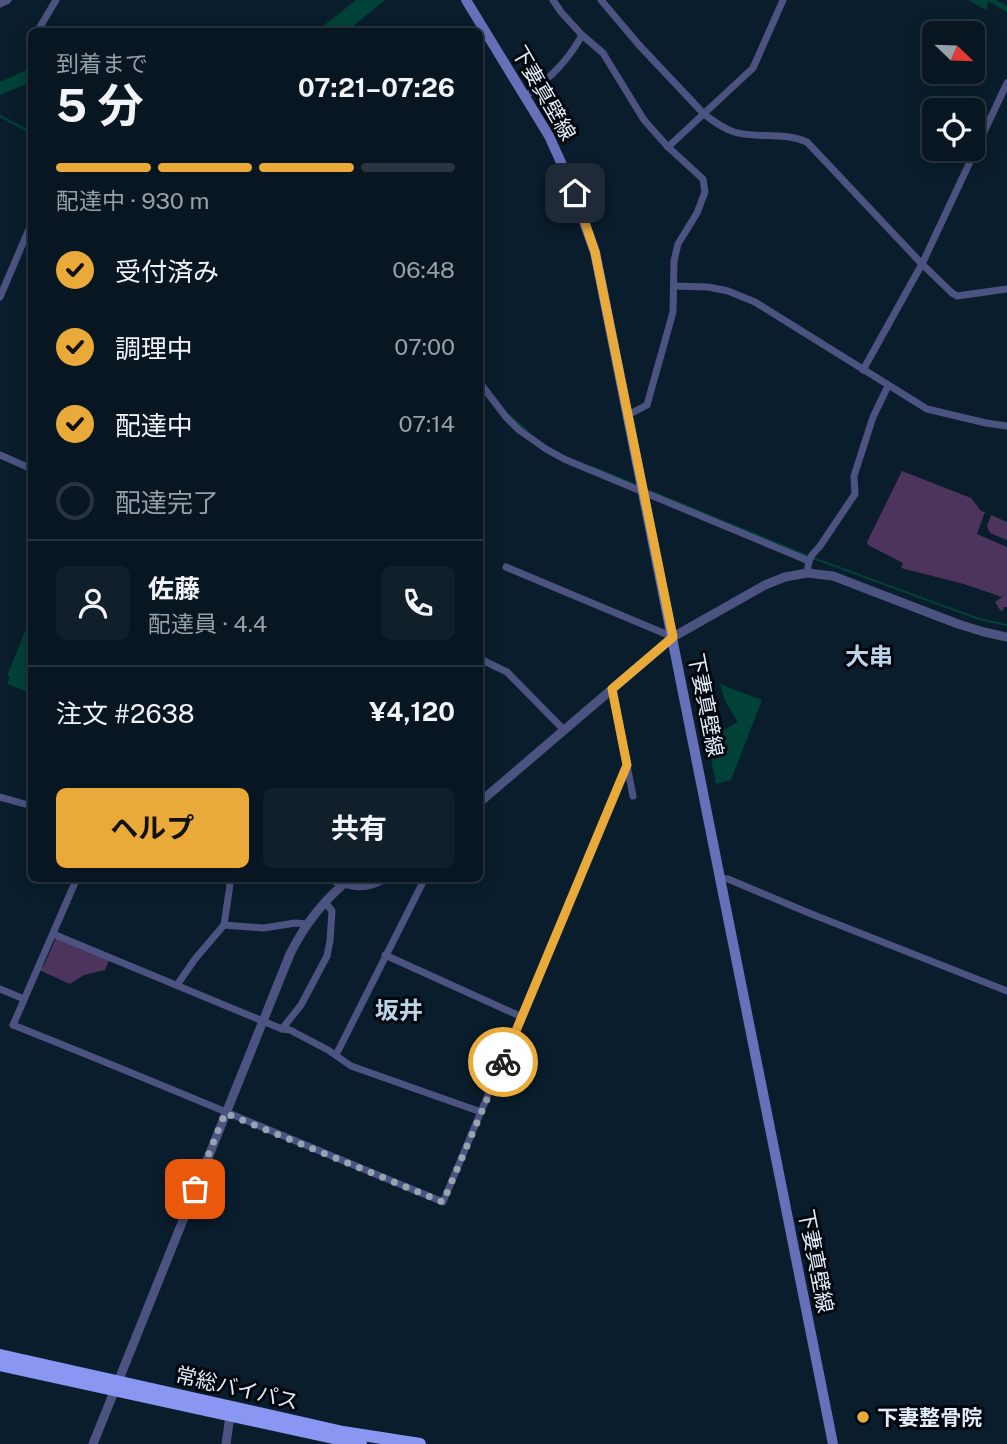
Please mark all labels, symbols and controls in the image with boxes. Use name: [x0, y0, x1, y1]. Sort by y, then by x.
north arrow: [922, 21, 985, 84]
map controls: [922, 21, 985, 161]
street label: 下妻真壁線: [507, 41, 581, 145]
text: 到着まで: [56, 50, 148, 77]
text: 07:21–07:26: [298, 72, 455, 103]
text: 5 分: [56, 78, 143, 132]
button: locate: [922, 98, 985, 161]
pin: [545, 163, 605, 223]
icon: home: [556, 174, 594, 212]
text: 配達中 · 930 m: [56, 187, 209, 214]
icon: check: [56, 251, 94, 289]
text: 受付済み: [115, 256, 219, 287]
text: 06:48: [392, 256, 455, 283]
icon: check: [56, 328, 94, 366]
text: 調理中: [115, 333, 193, 364]
text: 07:00: [394, 333, 455, 360]
icon: check: [56, 405, 94, 443]
text: 配達中: [115, 410, 193, 441]
text: 07:14: [399, 410, 455, 437]
text: 配達完了: [115, 487, 219, 518]
button: person: [56, 566, 130, 640]
button: phone: [381, 566, 455, 640]
text: 佐藤: [148, 573, 200, 604]
text: 配達員 · 4.4: [148, 610, 267, 637]
district label: 大串: [845, 642, 893, 670]
street label: 下妻真壁線: [684, 651, 728, 759]
text: ¥4,120: [369, 696, 455, 727]
text: 注文 #2638: [56, 698, 195, 729]
button: ヘルプ: [56, 788, 249, 868]
button: 共有: [263, 788, 455, 868]
district label: 坂井: [375, 996, 423, 1024]
courier: [468, 1027, 538, 1097]
icon: bike: [484, 1043, 522, 1081]
pin: [165, 1159, 225, 1219]
icon: bag: [176, 1170, 214, 1208]
street label: 下妻真壁線: [794, 1207, 838, 1315]
street label: 常総バイパス: [173, 1362, 301, 1414]
place label: 下妻整骨院: [877, 1405, 982, 1430]
marker: 下妻整骨院: [855, 1409, 871, 1425]

